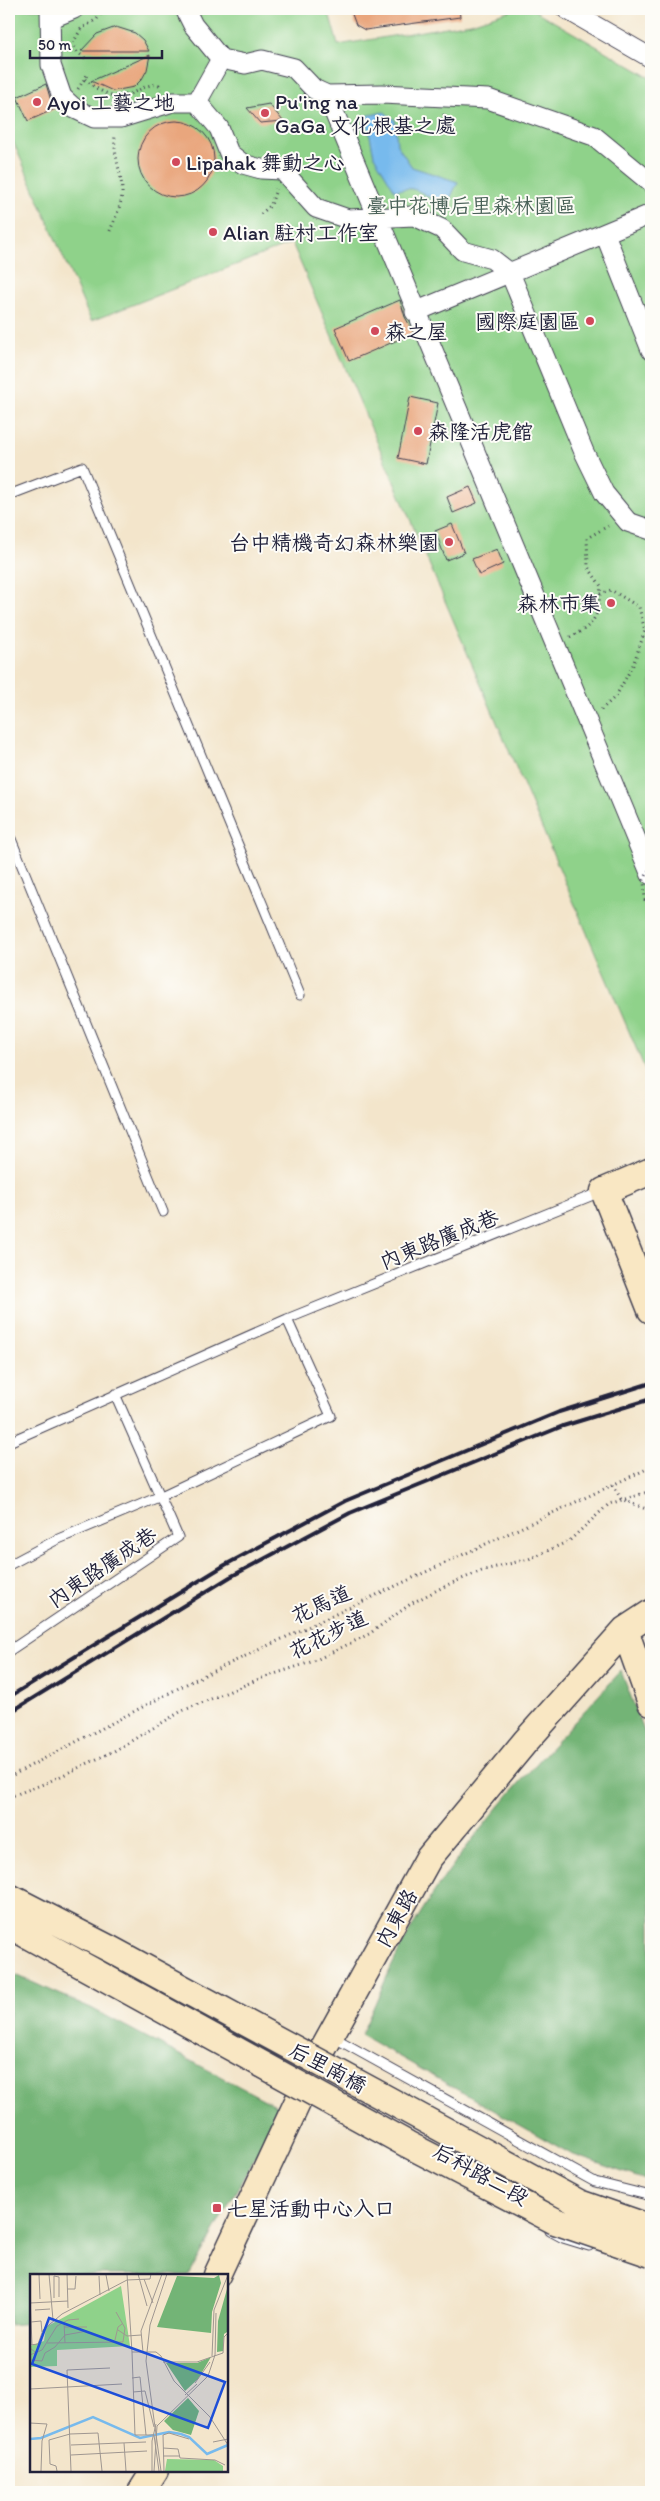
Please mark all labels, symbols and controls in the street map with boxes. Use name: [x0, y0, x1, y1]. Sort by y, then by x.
scale bar: [30, 28, 162, 60]
text: 50 m: [38, 36, 71, 54]
place label: Pu'ing na GaGa 文化根基之處: [275, 89, 456, 138]
place label: Ayoi 工藝之地: [47, 90, 175, 115]
marker: Ayoi 工藝之地: [31, 96, 43, 108]
marker: Pu'ing na GaGa 文化根基之處: [259, 107, 271, 119]
place label: Lipahak 舞動之心: [186, 150, 345, 175]
marker: Lipahak 舞動之心: [170, 156, 182, 168]
park label: 臺中花博后里森林園區: [366, 193, 576, 218]
place label: Alian 駐村工作室: [223, 220, 379, 245]
marker: Alian 駐村工作室: [207, 226, 219, 238]
place label: 國際庭園區: [475, 309, 580, 334]
marker: 國際庭園區: [584, 315, 596, 327]
place label: 森之屋: [385, 319, 448, 344]
marker: 森之屋: [369, 325, 381, 337]
place label: 森隆活虎館: [428, 419, 533, 444]
marker: 森隆活虎館: [412, 425, 424, 437]
place label: 台中精機奇幻森林樂園: [229, 530, 439, 555]
marker: 台中精機奇幻森林樂園: [443, 536, 455, 548]
place label: 森林市集: [517, 591, 601, 616]
marker: 森林市集: [605, 597, 617, 609]
street label: 內東路廣成巷: [376, 1204, 502, 1274]
street label: 內東路廣成巷: [43, 1521, 161, 1613]
street label: 花馬道: [287, 1579, 355, 1629]
street label: 花花步道: [285, 1604, 371, 1664]
street label: 內東路: [370, 1884, 422, 1952]
street label: 后里南橋: [285, 2036, 371, 2098]
street label: 后科路二段: [429, 2138, 533, 2210]
place label: 七星活動中心入口: [227, 2196, 395, 2221]
marker: 七星活動中心入口: [211, 2202, 223, 2214]
inset map: [30, 2274, 228, 2471]

